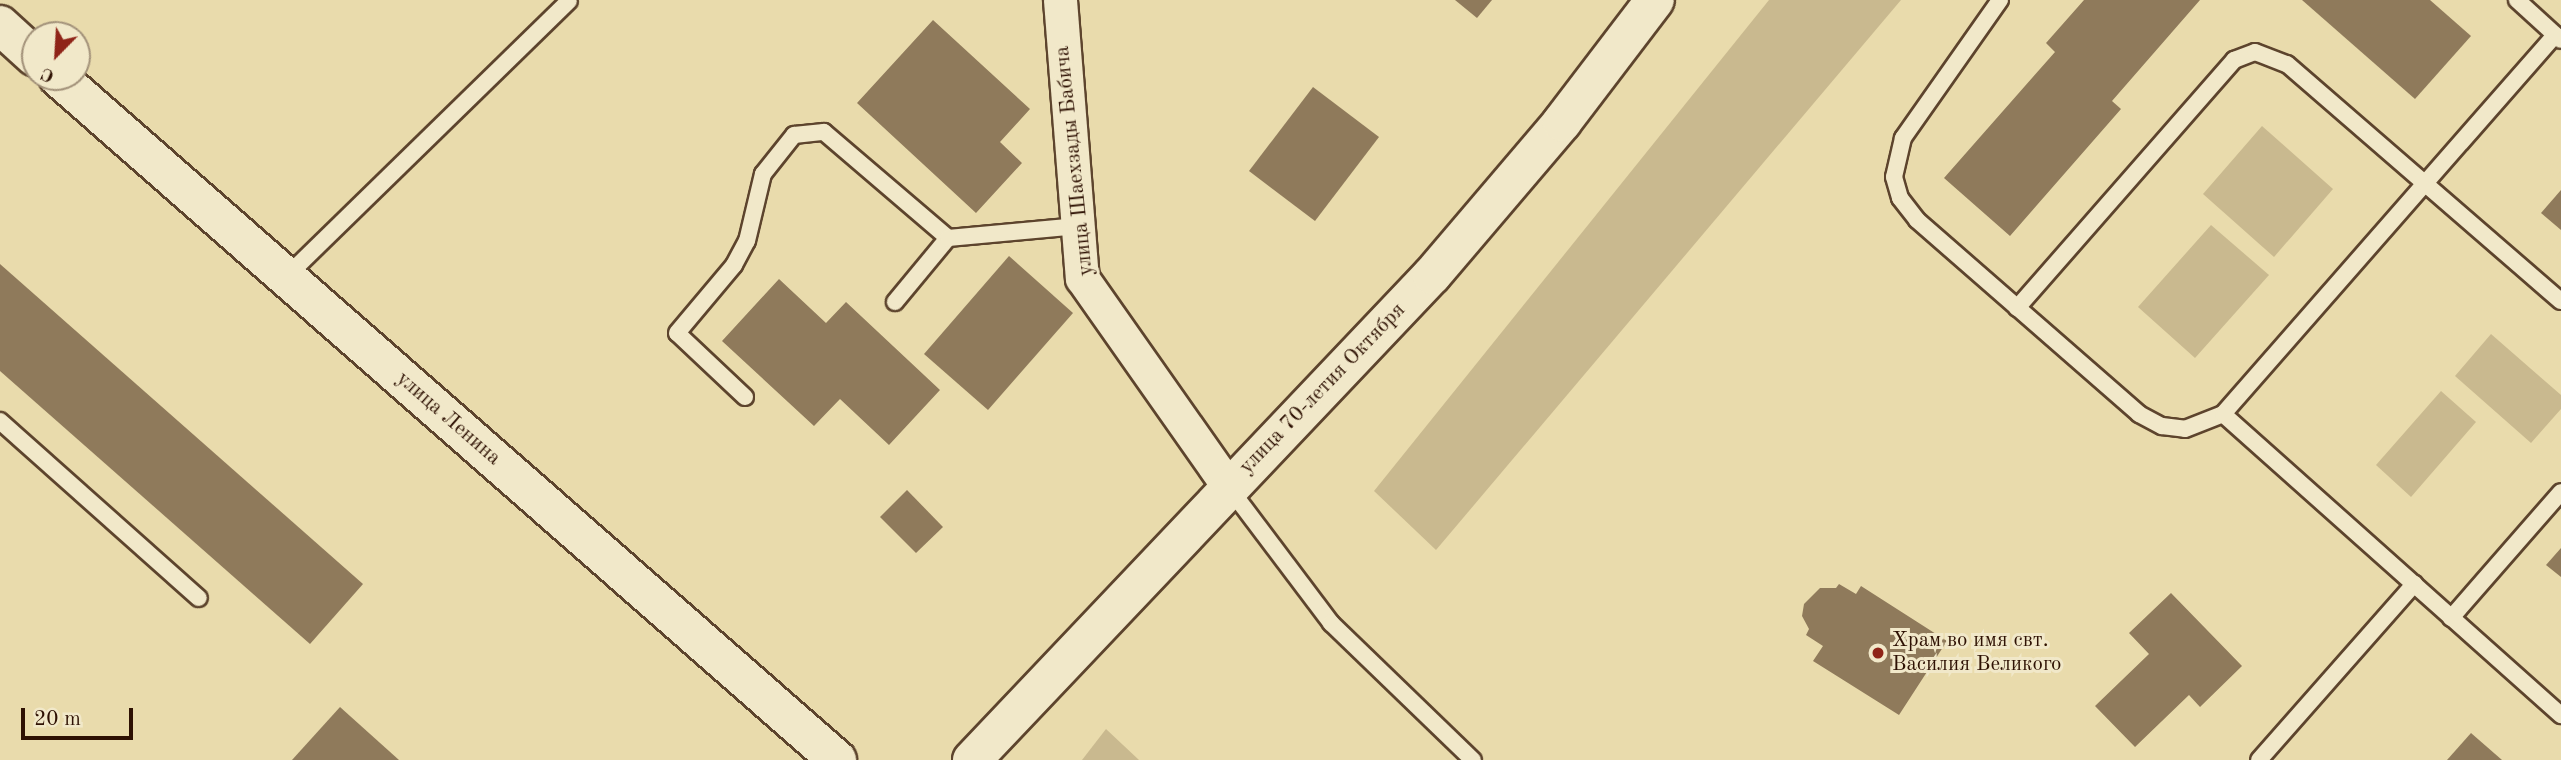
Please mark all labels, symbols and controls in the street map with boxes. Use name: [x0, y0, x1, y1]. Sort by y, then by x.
north arrow: [21, 21, 91, 91]
street label: улица Шаехзады Бабича: [1050, 45, 1100, 277]
text: С: [38, 63, 58, 85]
street label: улица 70-летия Октября: [1235, 298, 1411, 480]
street label: улица Ленина: [391, 367, 505, 471]
place label: Храм во имя свт. Василия Великого: [1892, 628, 2061, 678]
marker: Храм во имя свт. Василия Великого: [1870, 645, 1886, 661]
scale bar: [24, 694, 136, 738]
text: 20 m: [34, 709, 81, 730]

